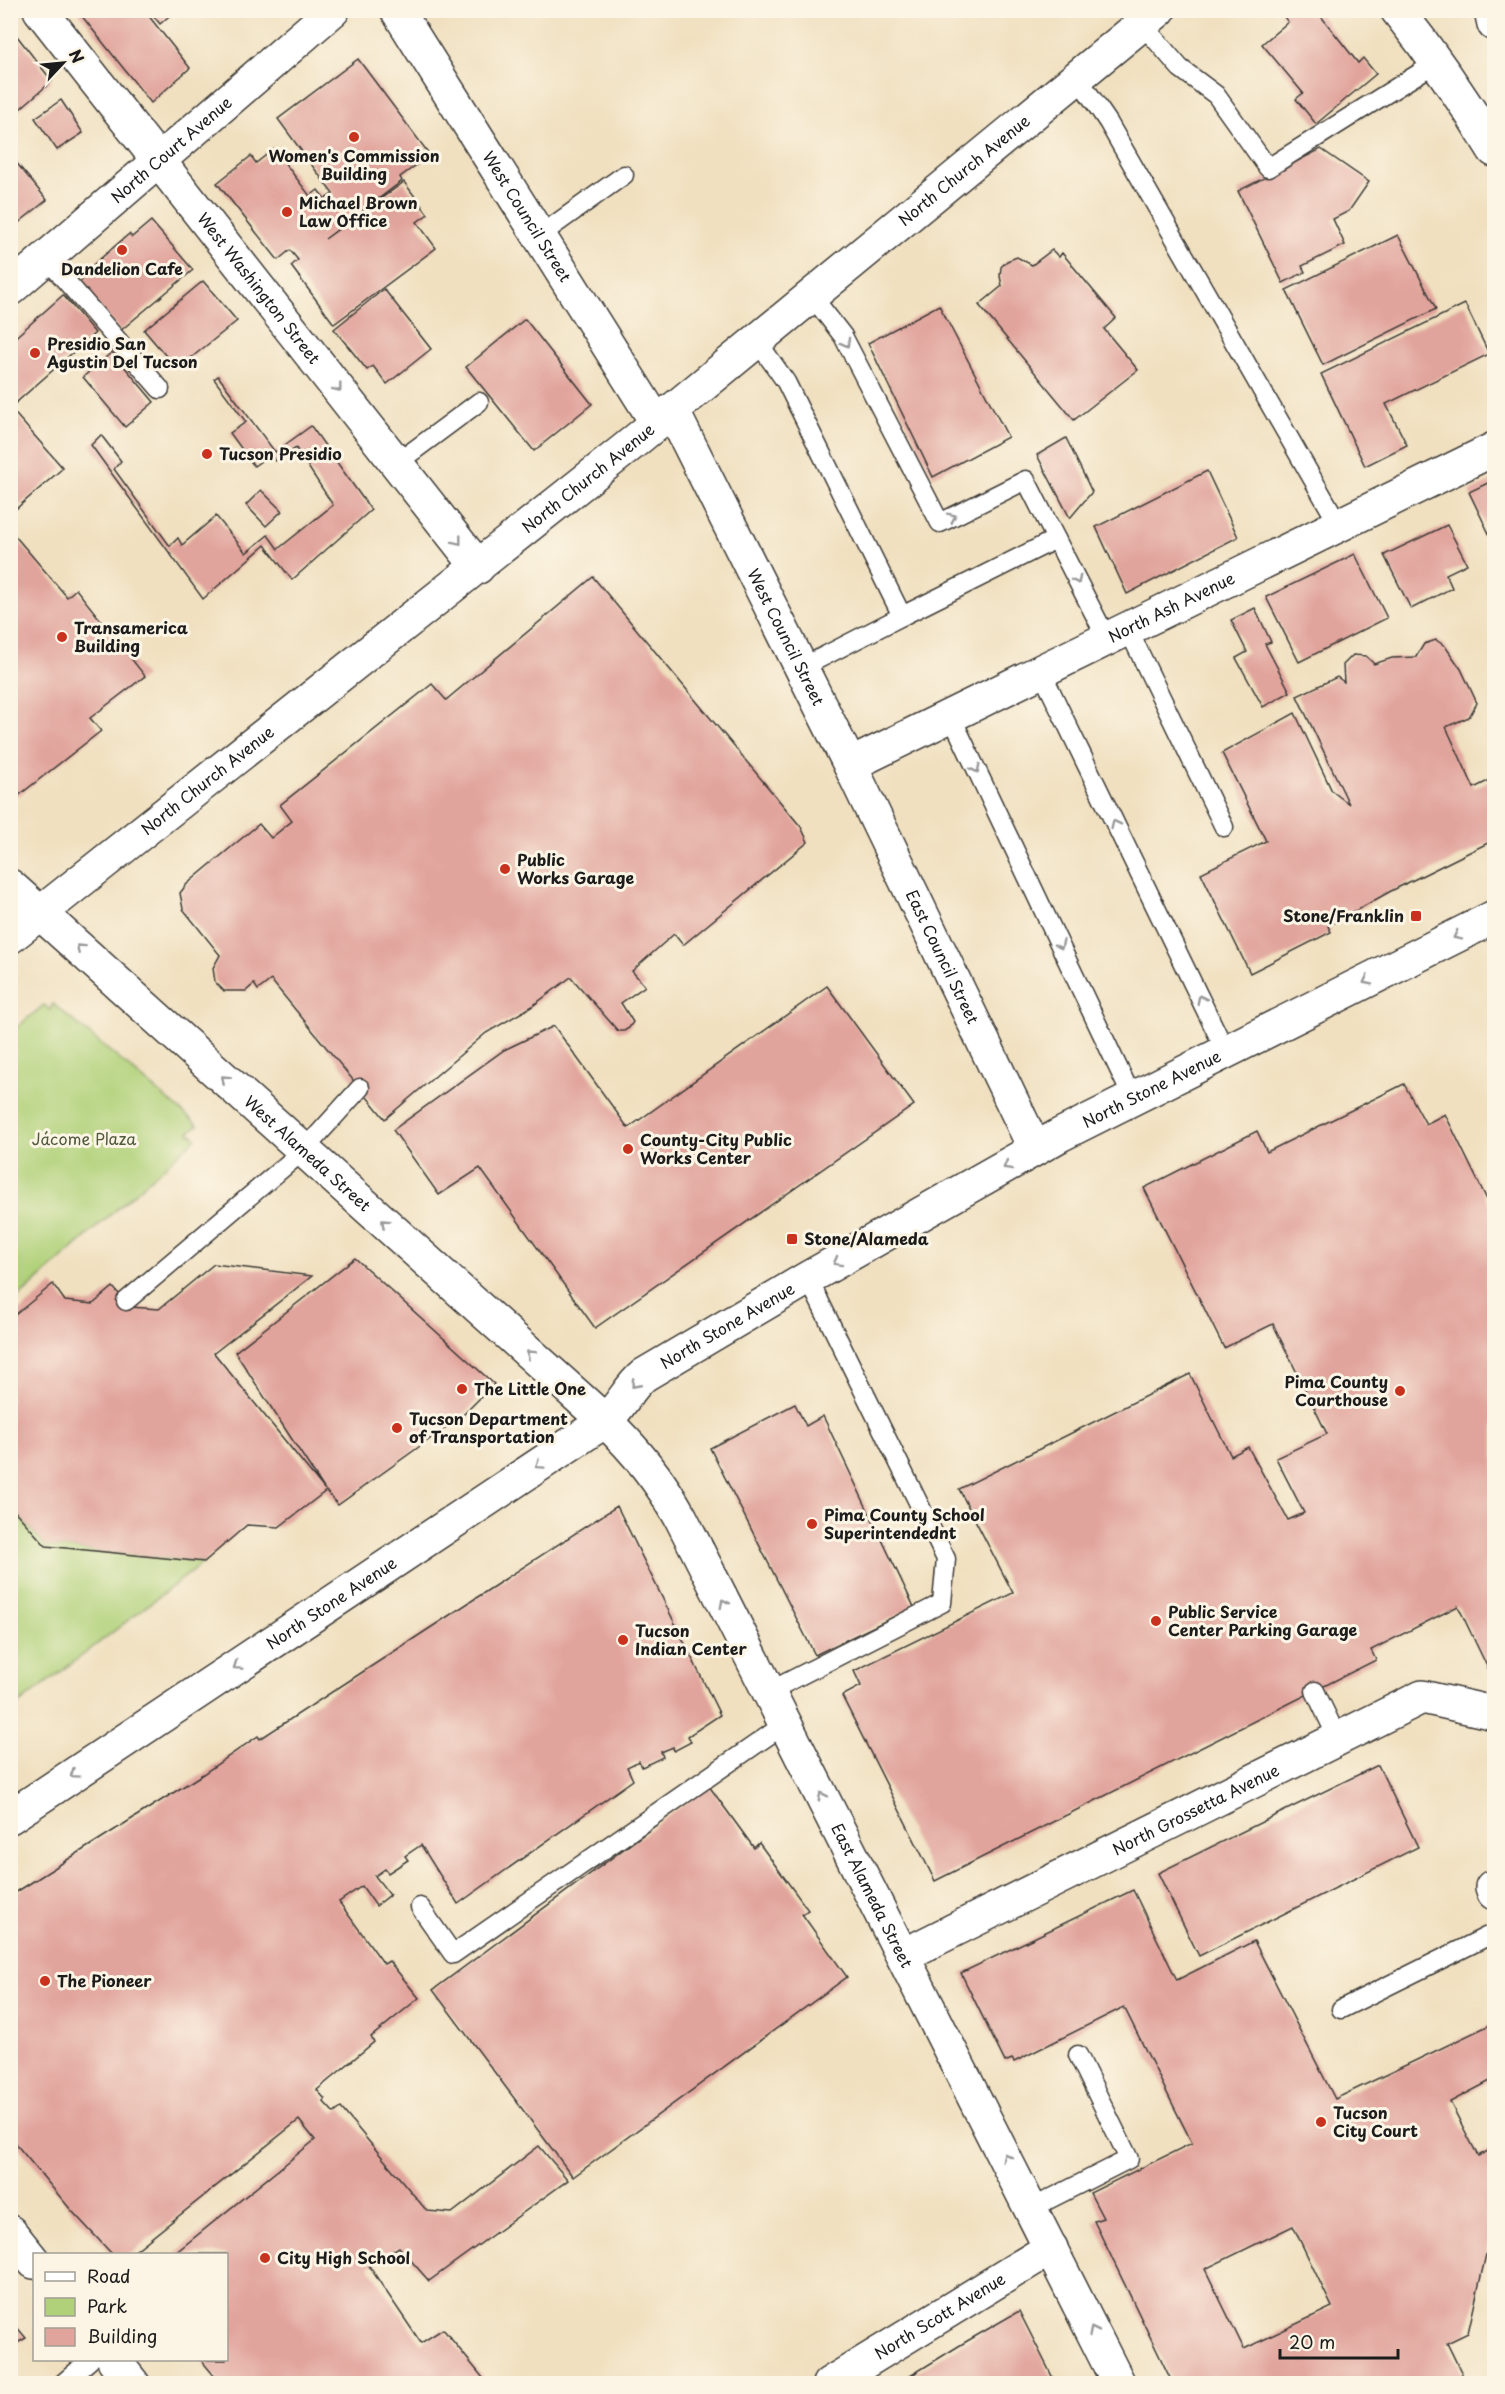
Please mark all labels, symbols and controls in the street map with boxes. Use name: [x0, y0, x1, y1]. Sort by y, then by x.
north arrow: [33, 33, 93, 93]
text: N: [64, 45, 91, 67]
street label: North Court Avenue: [105, 90, 237, 208]
street label: North Church Avenue: [892, 108, 1035, 231]
marker: Women's Commission Building: [347, 130, 361, 144]
place label: Women's Commission Building: [268, 143, 440, 185]
street label: West Council Street: [478, 146, 578, 286]
place label: Michael Brown Law Office: [299, 190, 418, 232]
marker: Michael Brown Law Office: [280, 205, 294, 219]
street label: West Washington Street: [192, 207, 327, 369]
marker: Dandelion Cafe: [115, 243, 129, 257]
place label: Dandelion Cafe: [61, 256, 183, 280]
place label: Presidio San Agustin Del Tucson: [46, 331, 198, 373]
one-way arrow: [839, 337, 850, 347]
marker: Presidio San Agustin Del Tucson: [28, 346, 42, 360]
one-way arrow: [330, 381, 341, 392]
street label: North Church Avenue: [516, 417, 659, 538]
place label: Tucson Presidio: [219, 441, 342, 465]
marker: Tucson Presidio: [200, 447, 214, 461]
one-way arrow: [946, 512, 957, 524]
one-way arrow: [451, 535, 462, 546]
street label: West Council Street: [742, 564, 831, 709]
street label: North Ash Avenue: [1104, 565, 1239, 648]
one-way arrow: [1069, 574, 1081, 585]
place label: Transamerica Building: [74, 615, 188, 657]
marker: Transamerica Building: [55, 630, 69, 644]
street label: North Church Avenue: [135, 719, 279, 840]
one-way arrow: [969, 762, 981, 773]
one-way arrow: [1111, 819, 1123, 830]
place label: Public Works Garage: [517, 847, 635, 889]
marker: Public Works Garage: [498, 862, 512, 876]
street label: East Council Street: [901, 885, 986, 1027]
place label: Stone/Franklin: [1283, 903, 1404, 927]
marker: Stone/Franklin: [1409, 909, 1423, 923]
one-way arrow: [1453, 929, 1463, 940]
one-way arrow: [1053, 938, 1065, 949]
one-way arrow: [76, 944, 86, 955]
one-way arrow: [1363, 974, 1374, 986]
one-way arrow: [1196, 995, 1208, 1006]
street label: North Stone Avenue: [1078, 1043, 1225, 1133]
one-way arrow: [221, 1075, 231, 1086]
street label: West Alameda Street: [239, 1089, 377, 1217]
park label: Jácome Plaza: [32, 1126, 136, 1150]
place label: County-City Public Works Center: [640, 1127, 792, 1169]
marker: County-City Public Works Center: [621, 1142, 635, 1156]
one-way arrow: [1003, 1159, 1013, 1170]
one-way arrow: [381, 1219, 392, 1230]
place label: Stone/Alameda: [804, 1226, 929, 1250]
marker: Stone/Alameda: [785, 1232, 799, 1246]
one-way arrow: [833, 1255, 843, 1266]
street label: North Stone Avenue: [655, 1276, 799, 1374]
one-way arrow: [526, 1350, 537, 1361]
place label: Pima County Courthouse: [1284, 1369, 1388, 1411]
place label: The Little One: [474, 1376, 586, 1400]
one-way arrow: [631, 1377, 642, 1388]
marker: The Little One: [455, 1382, 469, 1396]
marker: Pima County Courthouse: [1393, 1384, 1407, 1398]
place label: Tucson Department of Transportation: [409, 1406, 568, 1448]
marker: Tucson Department of Transportation: [390, 1421, 404, 1435]
one-way arrow: [535, 1458, 546, 1469]
place label: Pima County School Superintendednt: [824, 1502, 985, 1544]
marker: Pima County School Superintendednt: [805, 1517, 819, 1531]
street label: North Stone Avenue: [261, 1550, 401, 1655]
one-way arrow: [719, 1599, 731, 1610]
place label: Public Service Center Parking Garage: [1168, 1599, 1358, 1641]
marker: Public Service Center Parking Garage: [1149, 1614, 1163, 1628]
place label: Tucson Indian Center: [635, 1618, 747, 1660]
marker: Tucson Indian Center: [616, 1633, 630, 1647]
one-way arrow: [232, 1659, 243, 1670]
street label: North Grossetta Avenue: [1108, 1757, 1283, 1860]
one-way arrow: [70, 1767, 81, 1778]
one-way arrow: [817, 1791, 829, 1802]
street label: East Alameda Street: [826, 1819, 920, 1972]
place label: The Pioneer: [57, 1968, 152, 1992]
marker: The Pioneer: [38, 1974, 52, 1988]
place label: Tucson City Court: [1333, 2100, 1418, 2142]
marker: Tucson City Court: [1314, 2115, 1328, 2129]
one-way arrow: [1001, 2152, 1013, 2163]
place label: City High School: [277, 2245, 410, 2269]
marker: City High School: [258, 2251, 272, 2265]
legend: [33, 2253, 228, 2361]
text: Road: [87, 2262, 131, 2289]
street label: North Scott Avenue: [869, 2266, 1010, 2365]
text: Park: [87, 2292, 127, 2319]
text: Building: [87, 2322, 157, 2349]
scale bar: [1280, 2322, 1398, 2360]
one-way arrow: [1089, 2327, 1100, 2337]
text: 20 m: [1289, 2328, 1335, 2355]

